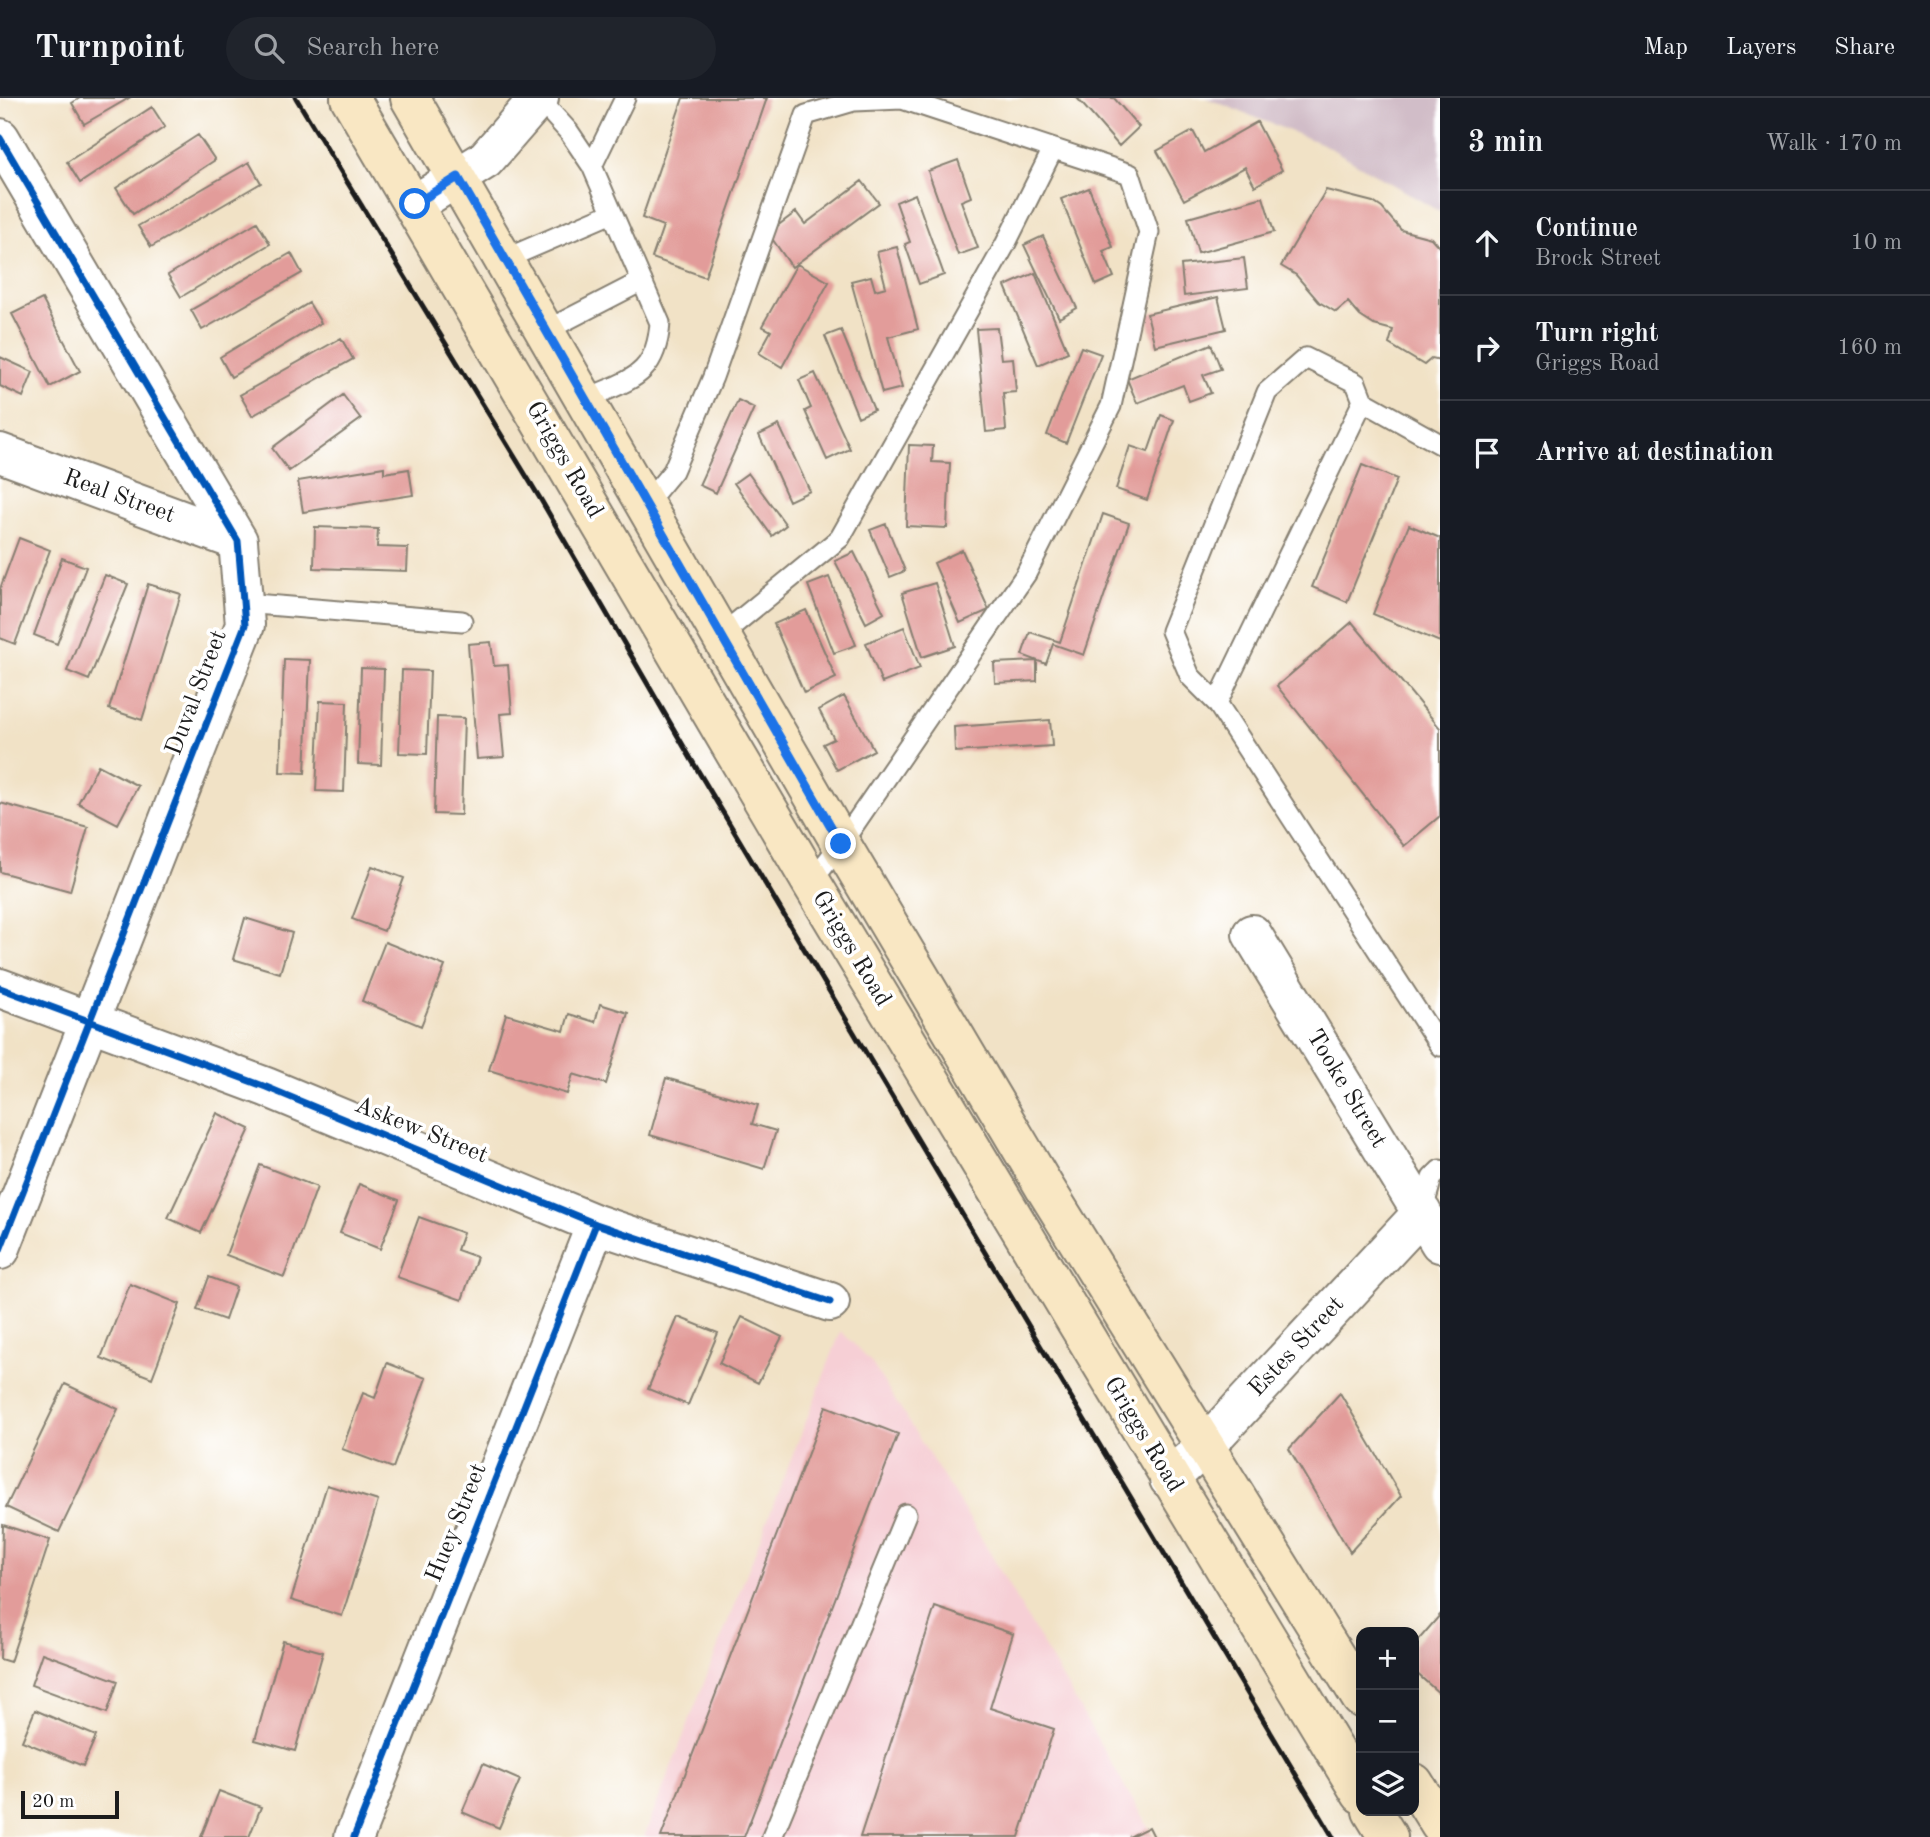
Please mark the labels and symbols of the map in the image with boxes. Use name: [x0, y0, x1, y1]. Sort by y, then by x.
route start: [399, 188, 430, 219]
street label: Griggs Road: [521, 398, 607, 522]
street label: Real Street: [60, 466, 178, 528]
street label: Duval Street: [162, 627, 232, 759]
route end: [825, 828, 856, 859]
street label: Griggs Road: [807, 887, 895, 1011]
street label: Tooke Street: [1301, 1026, 1391, 1152]
street label: Askew Street: [351, 1093, 491, 1169]
street label: Estes Street: [1245, 1292, 1349, 1402]
street label: Griggs Road: [1099, 1373, 1187, 1497]
street label: Huey Street: [422, 1460, 492, 1586]
scale bar: [21, 1788, 119, 1820]

